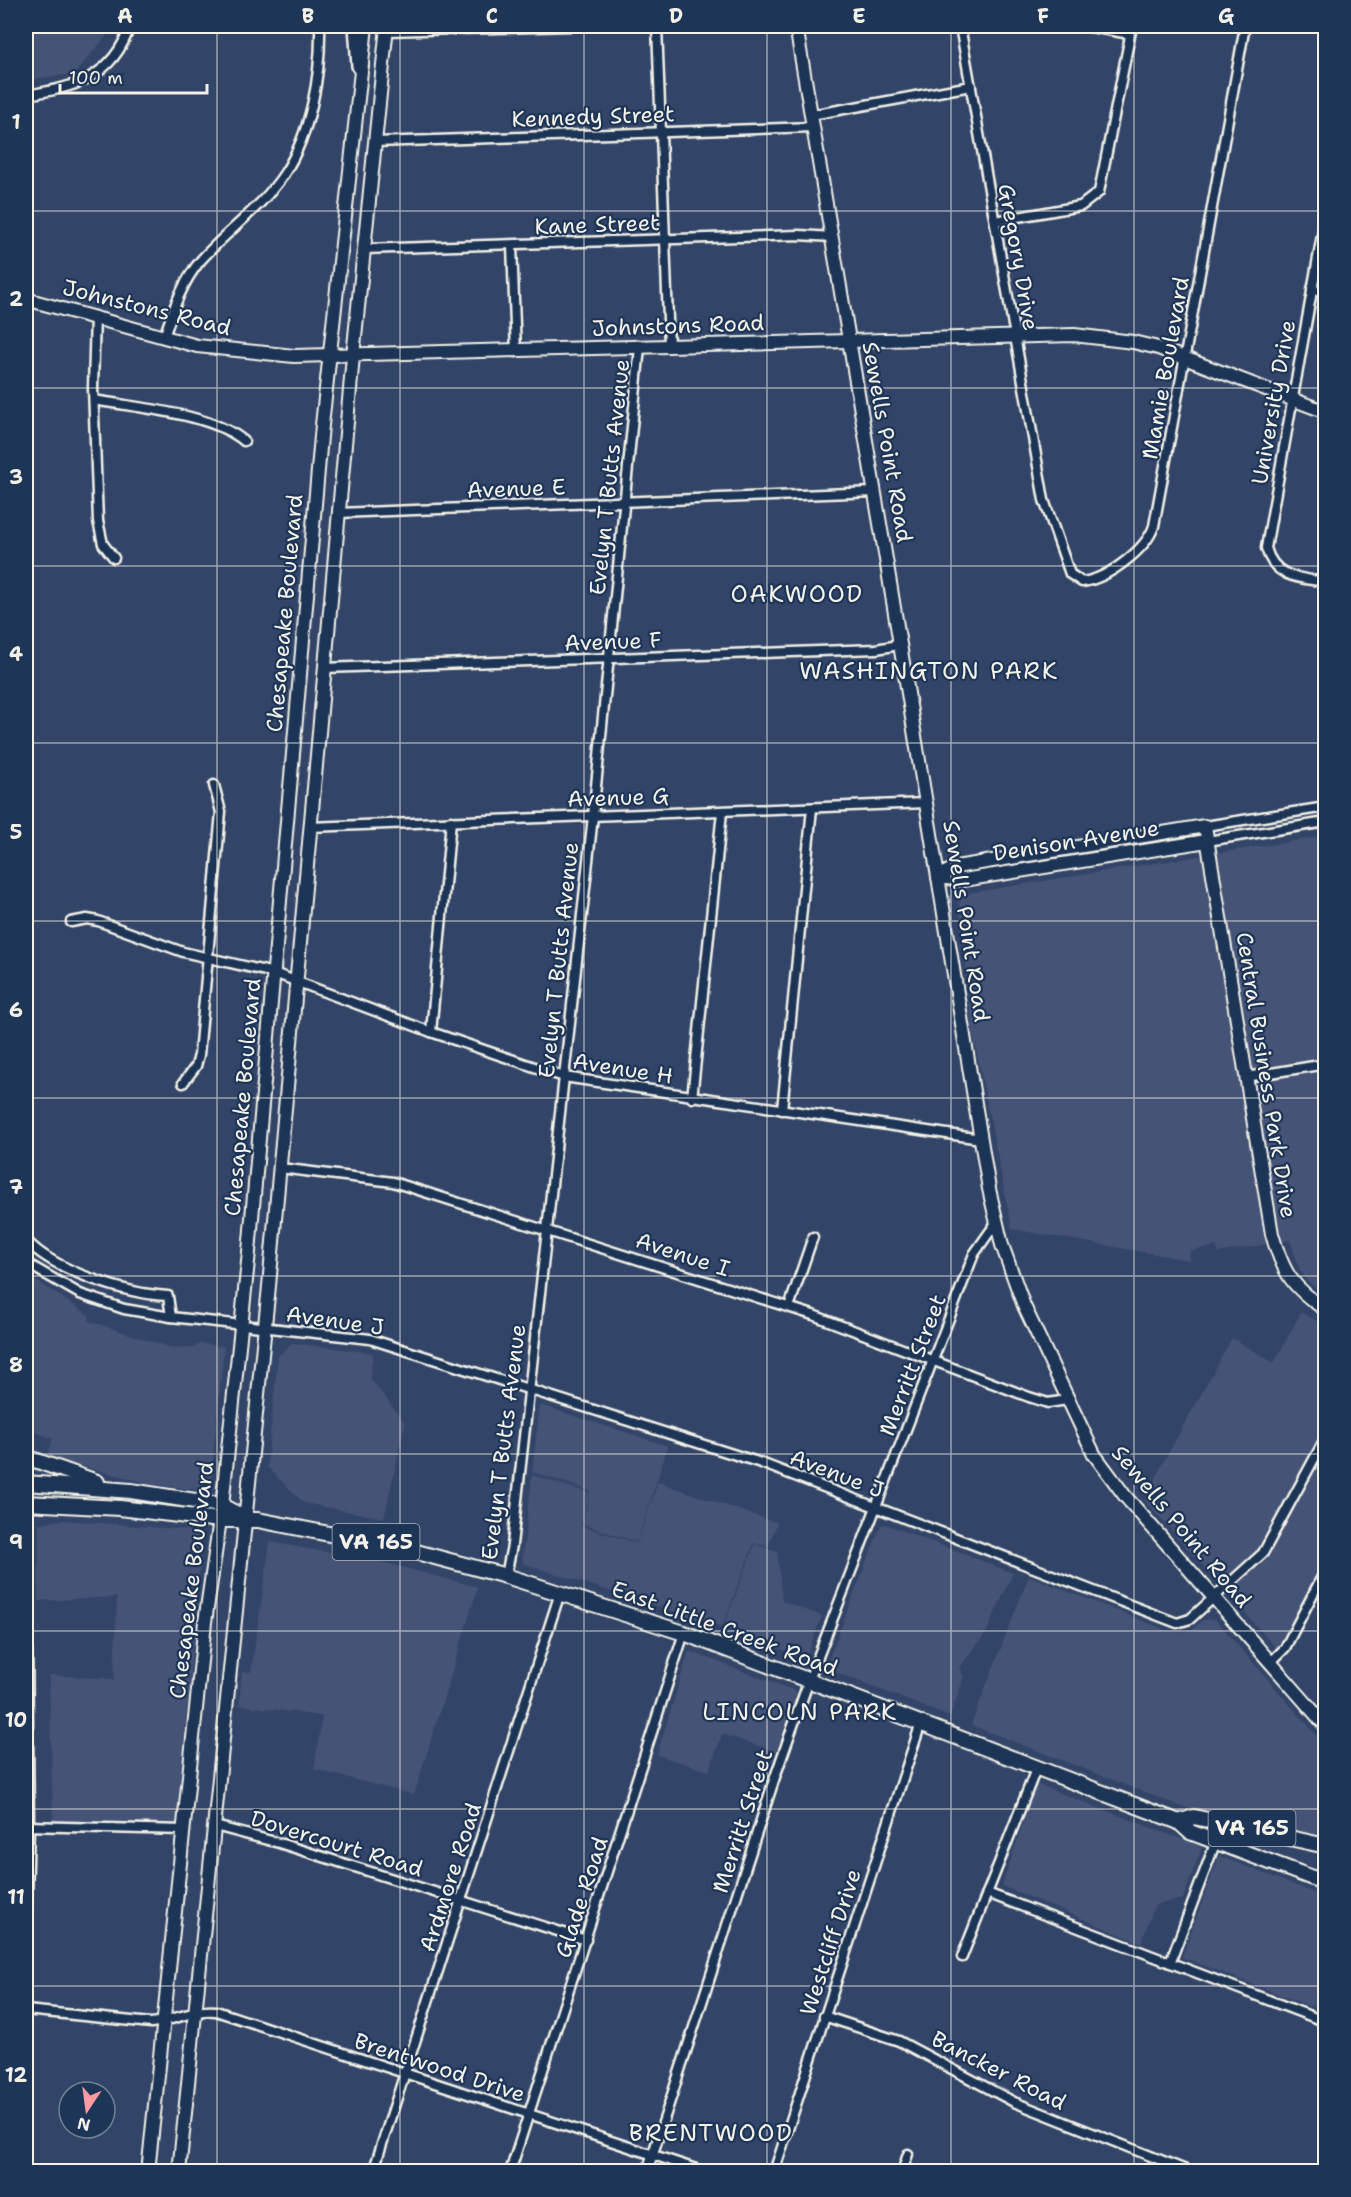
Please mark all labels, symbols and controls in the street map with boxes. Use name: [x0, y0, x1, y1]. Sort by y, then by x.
text: A: [117, 3, 133, 29]
text: B: [302, 3, 314, 29]
text: C: [486, 3, 498, 29]
text: D: [669, 3, 683, 29]
text: E: [852, 3, 866, 29]
text: F: [1037, 3, 1049, 29]
text: G: [1218, 3, 1234, 29]
scale bar: [60, 57, 207, 95]
text: 100 m: [69, 66, 123, 90]
street label: Kennedy Street: [511, 99, 675, 134]
text: 1: [11, 109, 21, 135]
street label: Gregory Drive: [991, 182, 1046, 333]
street label: Kane Street: [534, 208, 660, 241]
street label: Johnstons Road: [60, 273, 234, 342]
street label: Mamie Boulevard: [1135, 274, 1196, 462]
text: 2: [9, 286, 23, 312]
street label: Johnstons Road: [591, 308, 765, 343]
street label: University Drive: [1245, 318, 1302, 487]
street label: Sewells Point Road: [856, 339, 919, 545]
street label: Evelyn T Butts Avenue: [583, 358, 636, 597]
text: 3: [9, 464, 23, 490]
street label: Avenue E: [466, 472, 566, 505]
street label: Chesapeake Boulevard: [260, 493, 309, 733]
district label: OAKWOOD: [730, 578, 864, 610]
street label: Avenue F: [564, 625, 662, 658]
text: 4: [9, 641, 23, 667]
district label: WASHINGTON PARK: [799, 655, 1059, 687]
street label: Avenue G: [567, 781, 670, 814]
street label: Denison Avenue: [991, 813, 1161, 868]
street label: Sewells Point Road: [936, 818, 997, 1024]
text: 5: [10, 819, 22, 845]
street label: Evelyn T Butts Avenue: [532, 841, 585, 1080]
street label: Central Business Park Drive: [1230, 930, 1303, 1220]
street label: Chesapeake Boulevard: [218, 977, 267, 1217]
text: 6: [9, 997, 23, 1023]
street label: Avenue H: [571, 1046, 675, 1091]
text: 7: [9, 1174, 23, 1200]
street label: Avenue I: [632, 1226, 734, 1283]
street label: Merritt Street: [872, 1290, 953, 1440]
street label: Avenue J: [284, 1299, 386, 1342]
street label: Evelyn T Butts Avenue: [475, 1323, 532, 1562]
text: 8: [9, 1352, 23, 1378]
street label: Sewells Point Road: [1105, 1439, 1258, 1614]
street label: Avenue J: [786, 1442, 888, 1505]
street label: Chesapeake Boulevard: [163, 1460, 220, 1700]
road number: VA 165: [332, 1524, 419, 1560]
text: 9: [9, 1529, 23, 1555]
street label: East Little Creek Road: [608, 1574, 842, 1683]
district label: LINCOLN PARK: [702, 1696, 898, 1728]
text: 10: [5, 1707, 27, 1733]
street label: Merritt Street: [706, 1746, 779, 1897]
street label: Ardmore Road: [413, 1799, 488, 1956]
street label: Dovercourt Road: [247, 1804, 427, 1883]
road number: VA 165: [1208, 1810, 1296, 1846]
street label: Glade Road: [548, 1833, 615, 1961]
street label: Westcliff Drive: [793, 1865, 868, 2019]
text: 11: [7, 1884, 25, 1910]
street label: Bancker Road: [926, 2024, 1071, 2117]
street label: Brentwood Drive: [351, 2026, 529, 2109]
text: 12: [5, 2062, 27, 2088]
north arrow: [57, 2080, 117, 2140]
text: N: [75, 2112, 92, 2136]
district label: BRENTWOOD: [629, 2117, 793, 2149]

